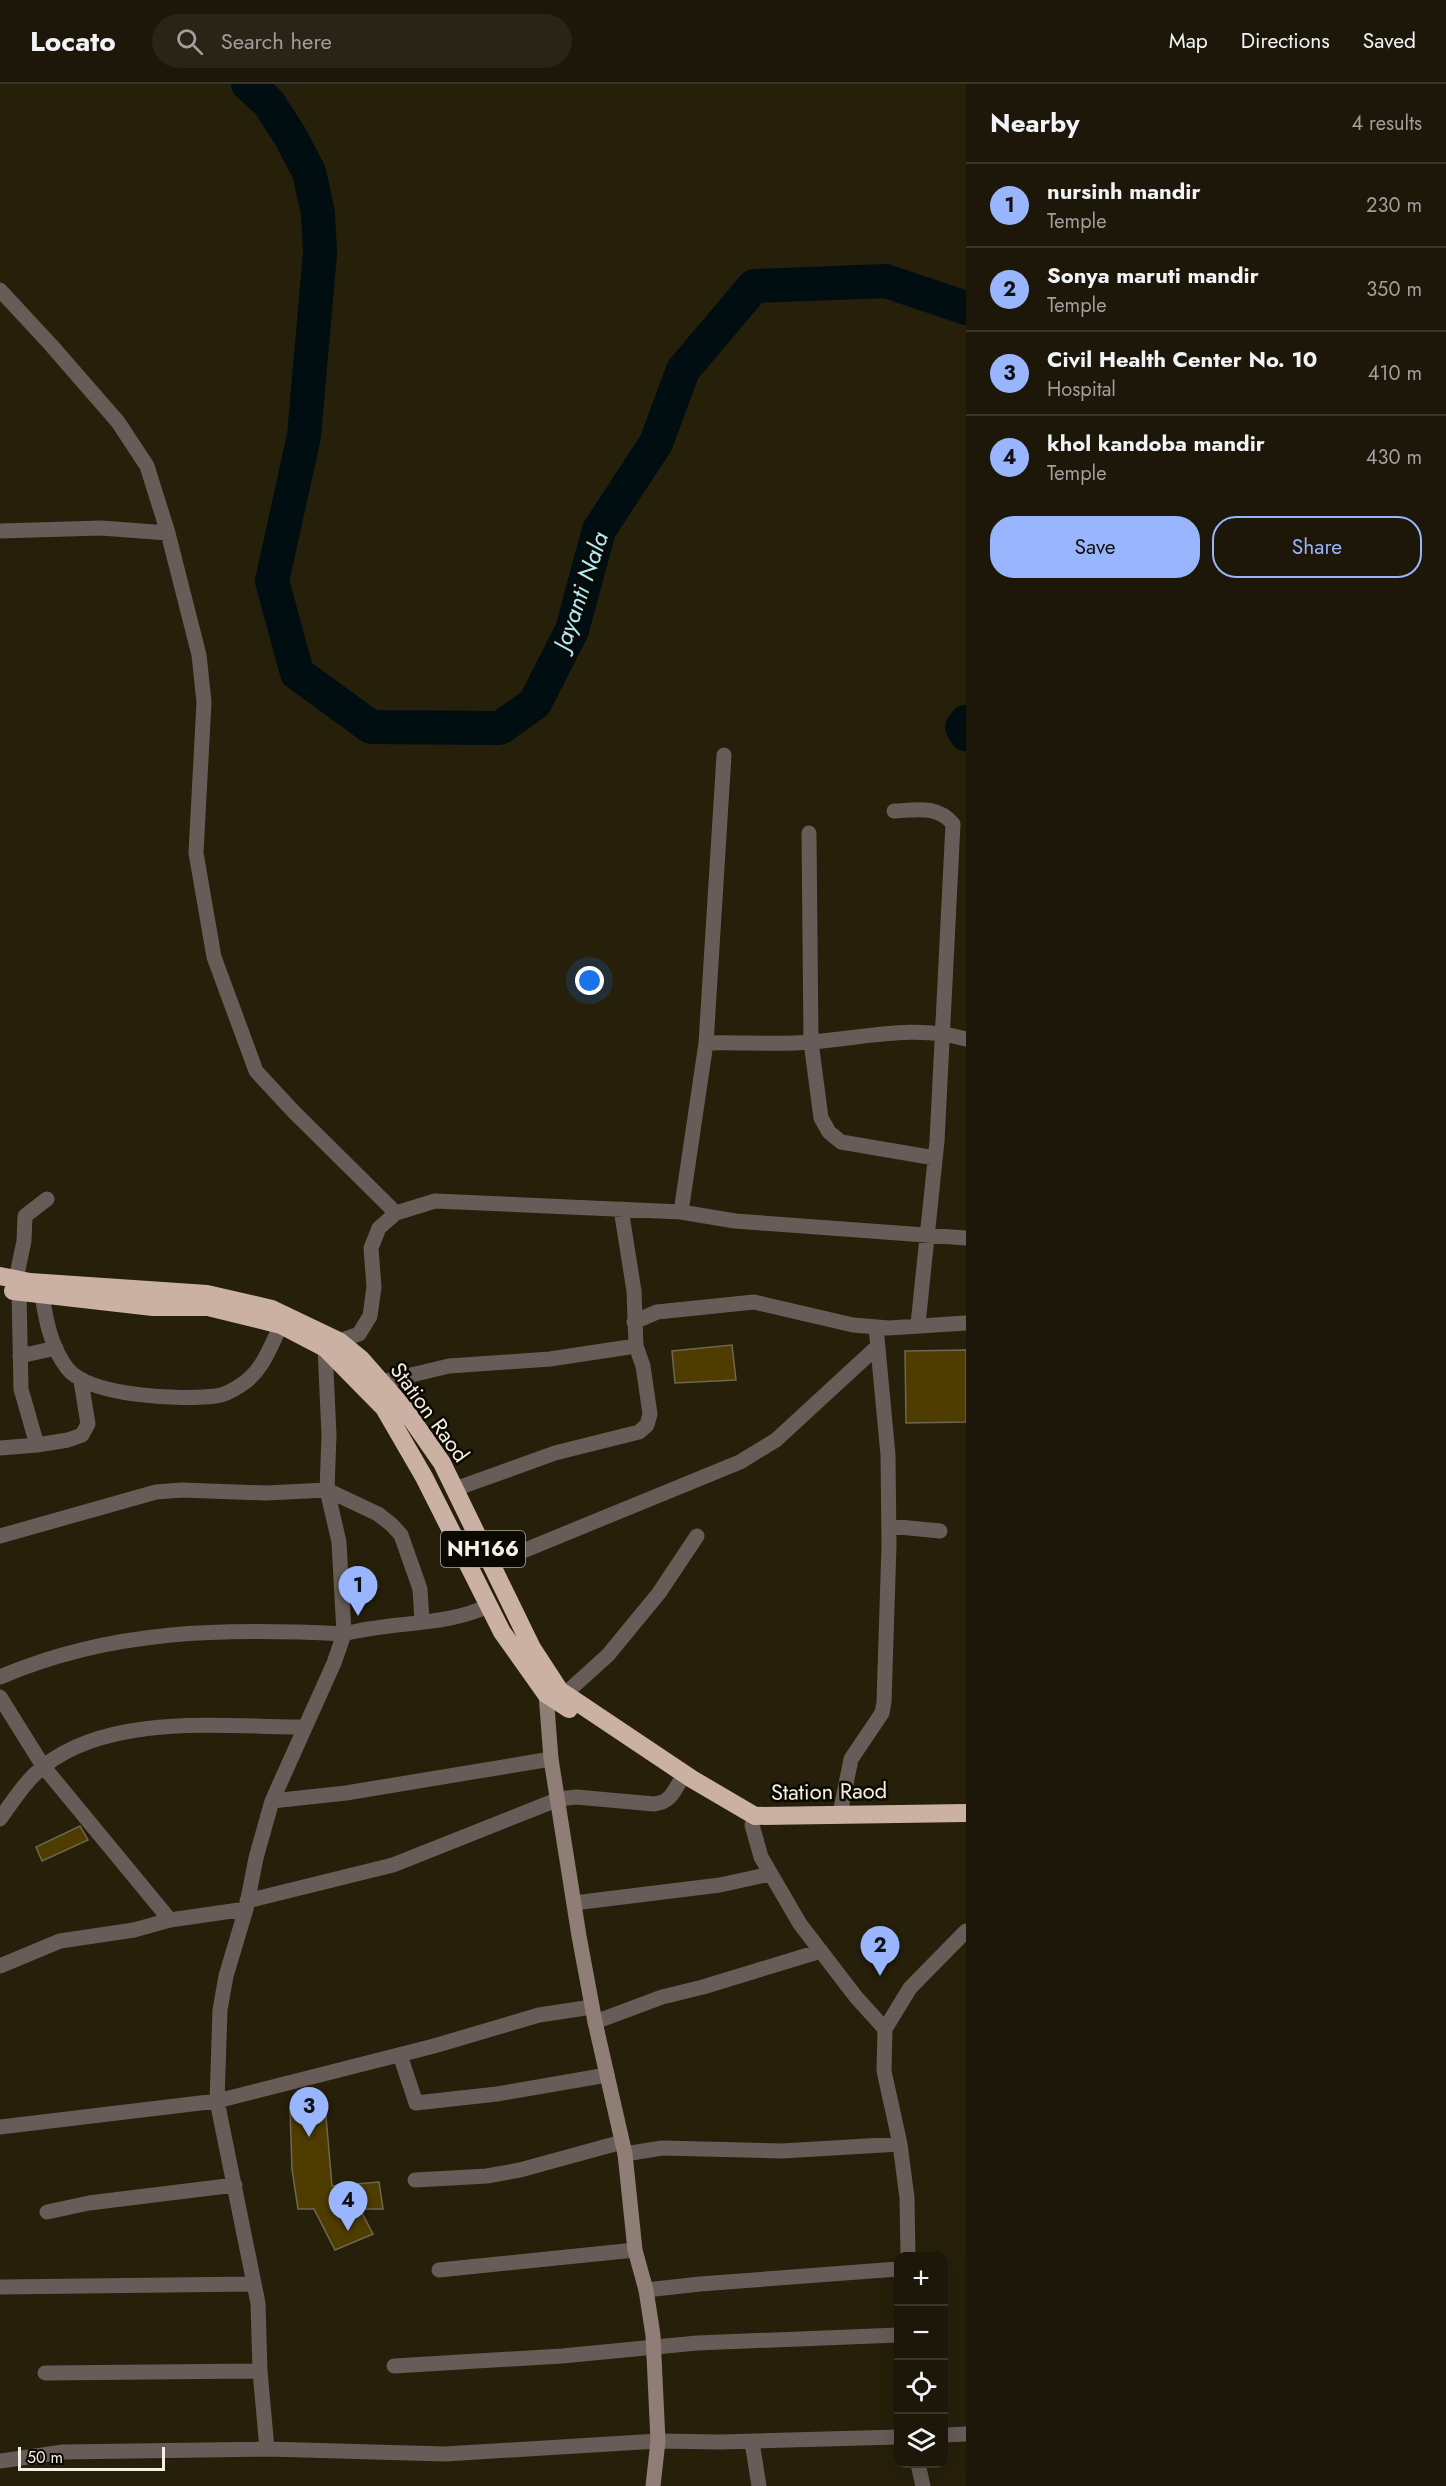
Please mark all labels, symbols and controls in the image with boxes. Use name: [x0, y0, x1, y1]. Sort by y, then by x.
search box: [152, 14, 572, 68]
text: Locato: [30, 21, 116, 62]
icon: search: [173, 25, 206, 58]
text: Search here: [221, 25, 332, 57]
text: Map: [1169, 26, 1208, 56]
text: Directions: [1241, 26, 1330, 56]
text: Saved: [1363, 26, 1416, 56]
text: Nearby: [990, 104, 1079, 142]
text: 4 results: [1351, 109, 1422, 138]
text: nursinh mandir: [1047, 175, 1200, 207]
text: 1: [1004, 191, 1015, 220]
text: 230 m: [1366, 191, 1422, 220]
text: Temple: [1047, 207, 1107, 236]
text: Sonya maruti mandir: [1047, 259, 1259, 291]
text: 2: [1003, 275, 1016, 304]
text: 350 m: [1366, 275, 1422, 304]
text: Temple: [1047, 291, 1107, 320]
text: Civil Health Center No. 10: [1047, 343, 1317, 375]
text: 3: [1003, 359, 1016, 388]
text: 410 m: [1368, 359, 1422, 388]
text: Hospital: [1047, 375, 1116, 404]
text: khol kandoba mandir: [1047, 427, 1265, 459]
text: 4: [1003, 443, 1016, 472]
text: 430 m: [1366, 443, 1422, 472]
text: Temple: [1047, 459, 1107, 488]
button: Save: [990, 516, 1200, 578]
button: Share: [1212, 516, 1422, 578]
water label: Jayanti Nala: [543, 527, 617, 659]
your location: [575, 966, 604, 995]
street label: Station Raod: [383, 1355, 477, 1469]
road number: NH166: [441, 1531, 525, 1567]
pin: 1: [338, 1566, 378, 1616]
street label: Station Raod: [770, 1774, 888, 1808]
pin: 2: [860, 1926, 900, 1976]
pin: 3: [290, 2088, 328, 2137]
pin: 4: [328, 2182, 368, 2231]
map controls: [894, 2252, 948, 2468]
button: +: [894, 2252, 948, 2306]
button: −: [894, 2306, 948, 2360]
button: locate: [894, 2360, 948, 2414]
button: layers: [894, 2414, 948, 2468]
scale bar: [18, 2444, 165, 2472]
text: 50 m: [27, 2446, 63, 2469]

